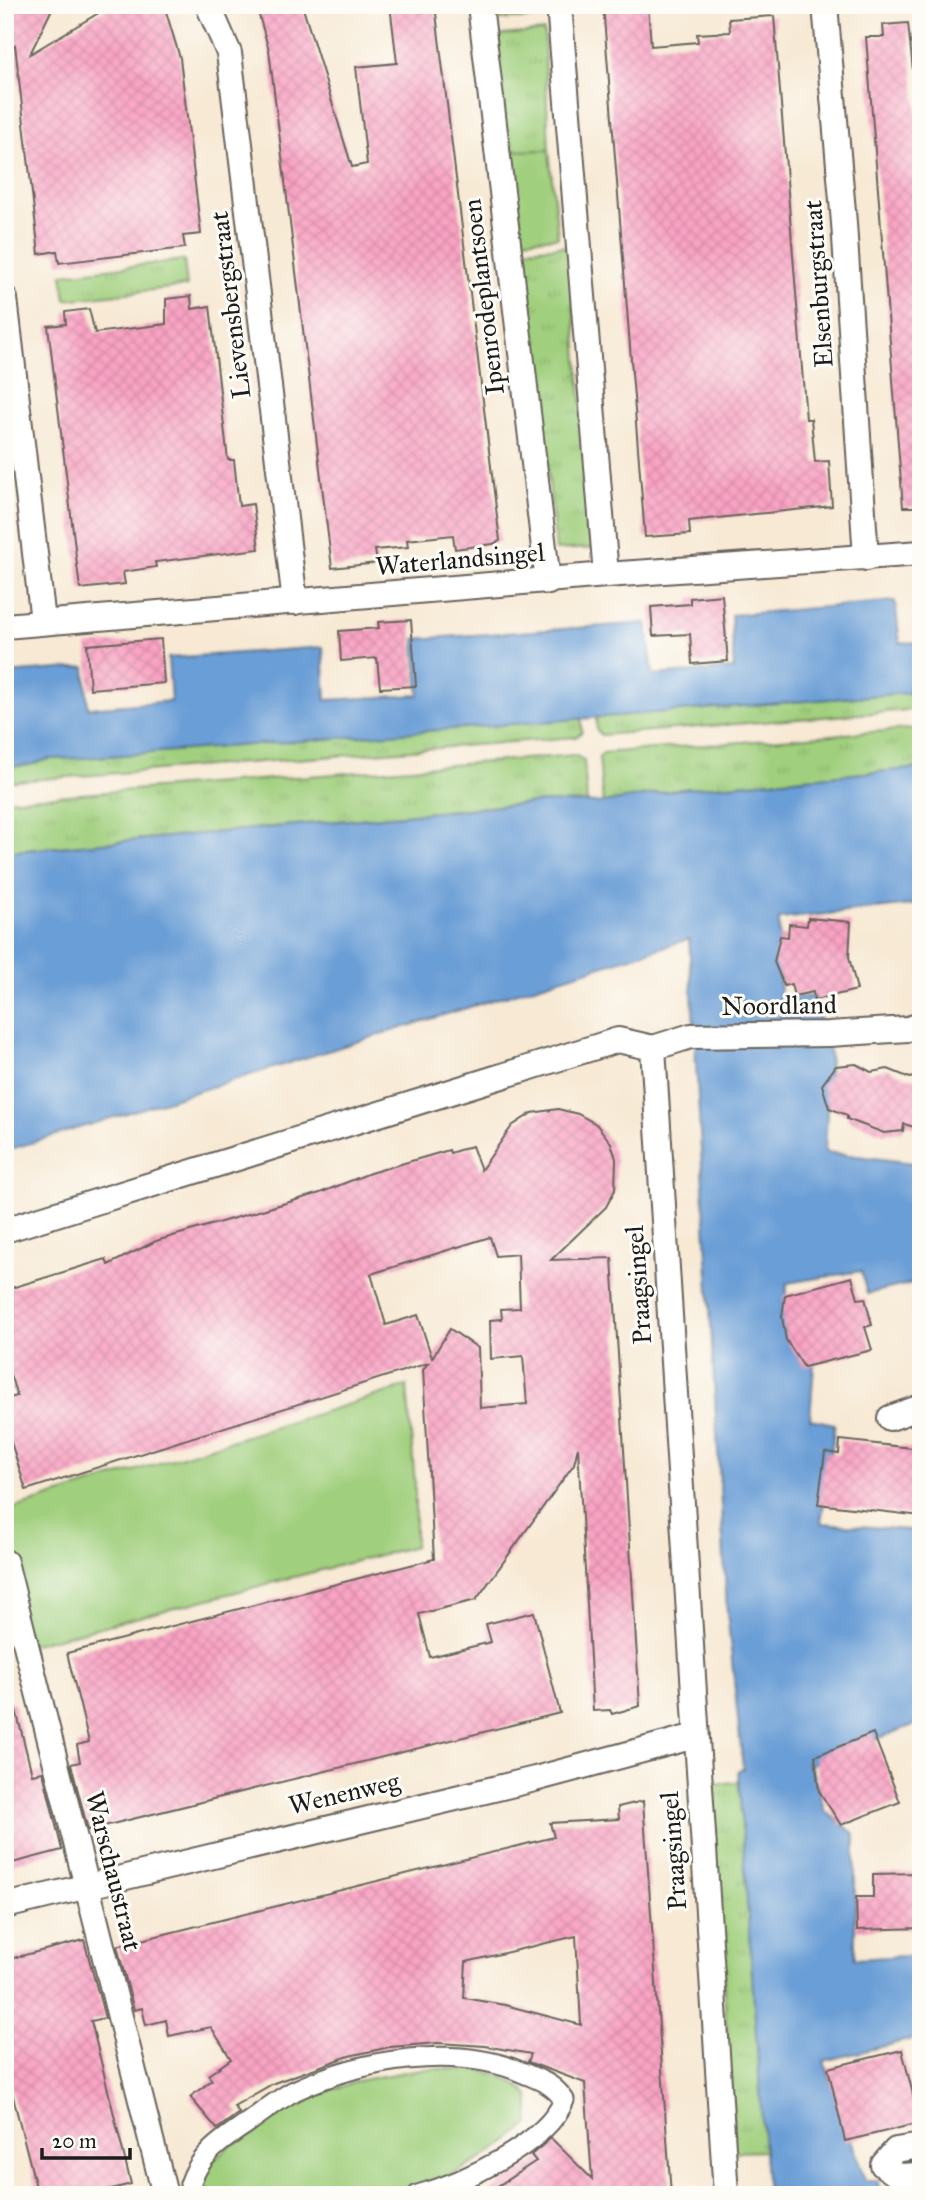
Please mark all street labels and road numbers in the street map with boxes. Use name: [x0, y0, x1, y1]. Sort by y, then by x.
street label: Ipenrodeplantsoen: [455, 197, 511, 397]
street label: Elsenburgstraat: [796, 199, 840, 369]
street label: Lievensbergstraat: [203, 210, 257, 400]
street label: Waterlandsingel: [374, 536, 546, 582]
street label: Noordland: [721, 988, 837, 1022]
street label: Praagsingel: [618, 1224, 658, 1346]
street label: Wenenweg: [285, 1765, 403, 1821]
street label: Warschaustraat: [79, 1788, 149, 1954]
street label: Praagsingel: [653, 1790, 693, 1912]

